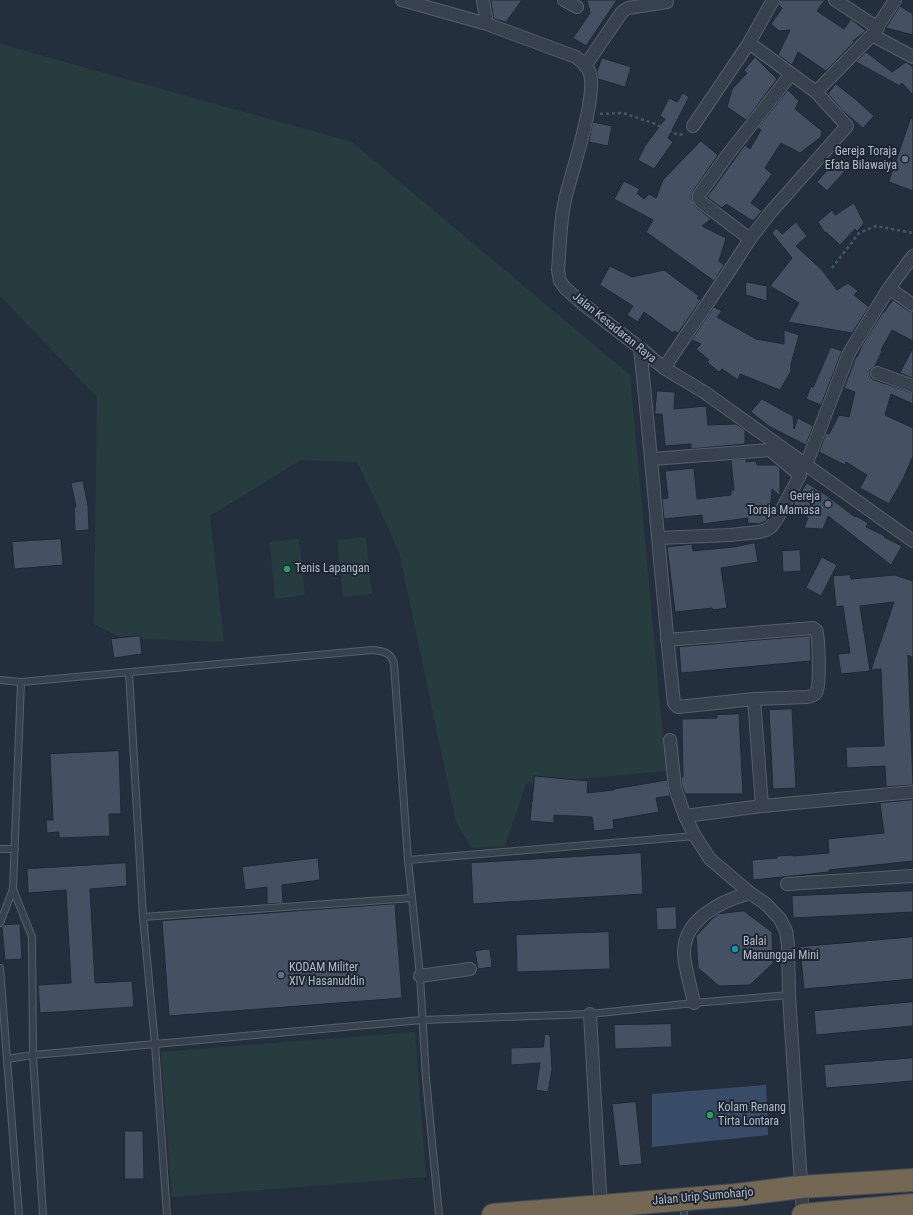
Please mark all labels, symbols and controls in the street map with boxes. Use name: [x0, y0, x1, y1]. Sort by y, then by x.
place label: Gereja Toraja Efata Bilawaiya: [825, 145, 897, 173]
marker: Gereja Toraja Efata Bilawaiya: [900, 154, 910, 164]
street label: Jalan Kesadaran Raya: [569, 290, 659, 366]
place label: Gereja Toraja Mamasa: [747, 490, 820, 518]
marker: Gereja Toraja Mamasa: [823, 499, 833, 509]
place label: Tenis Lapangan: [295, 562, 369, 576]
marker: Tenis Lapangan: [282, 564, 292, 574]
place label: Balai Manunggal Mini: [743, 935, 819, 963]
marker: Balai Manunggal Mini: [730, 944, 740, 954]
place label: KODAM Militer XIV Hasanuddin: [289, 961, 365, 989]
marker: KODAM Militer XIV Hasanuddin: [276, 970, 286, 980]
place label: Kolam Renang Tirta Lontara: [718, 1101, 786, 1129]
marker: Kolam Renang Tirta Lontara: [705, 1110, 715, 1120]
street label: Jalan Urip Sumoharjo: [652, 1185, 754, 1209]

